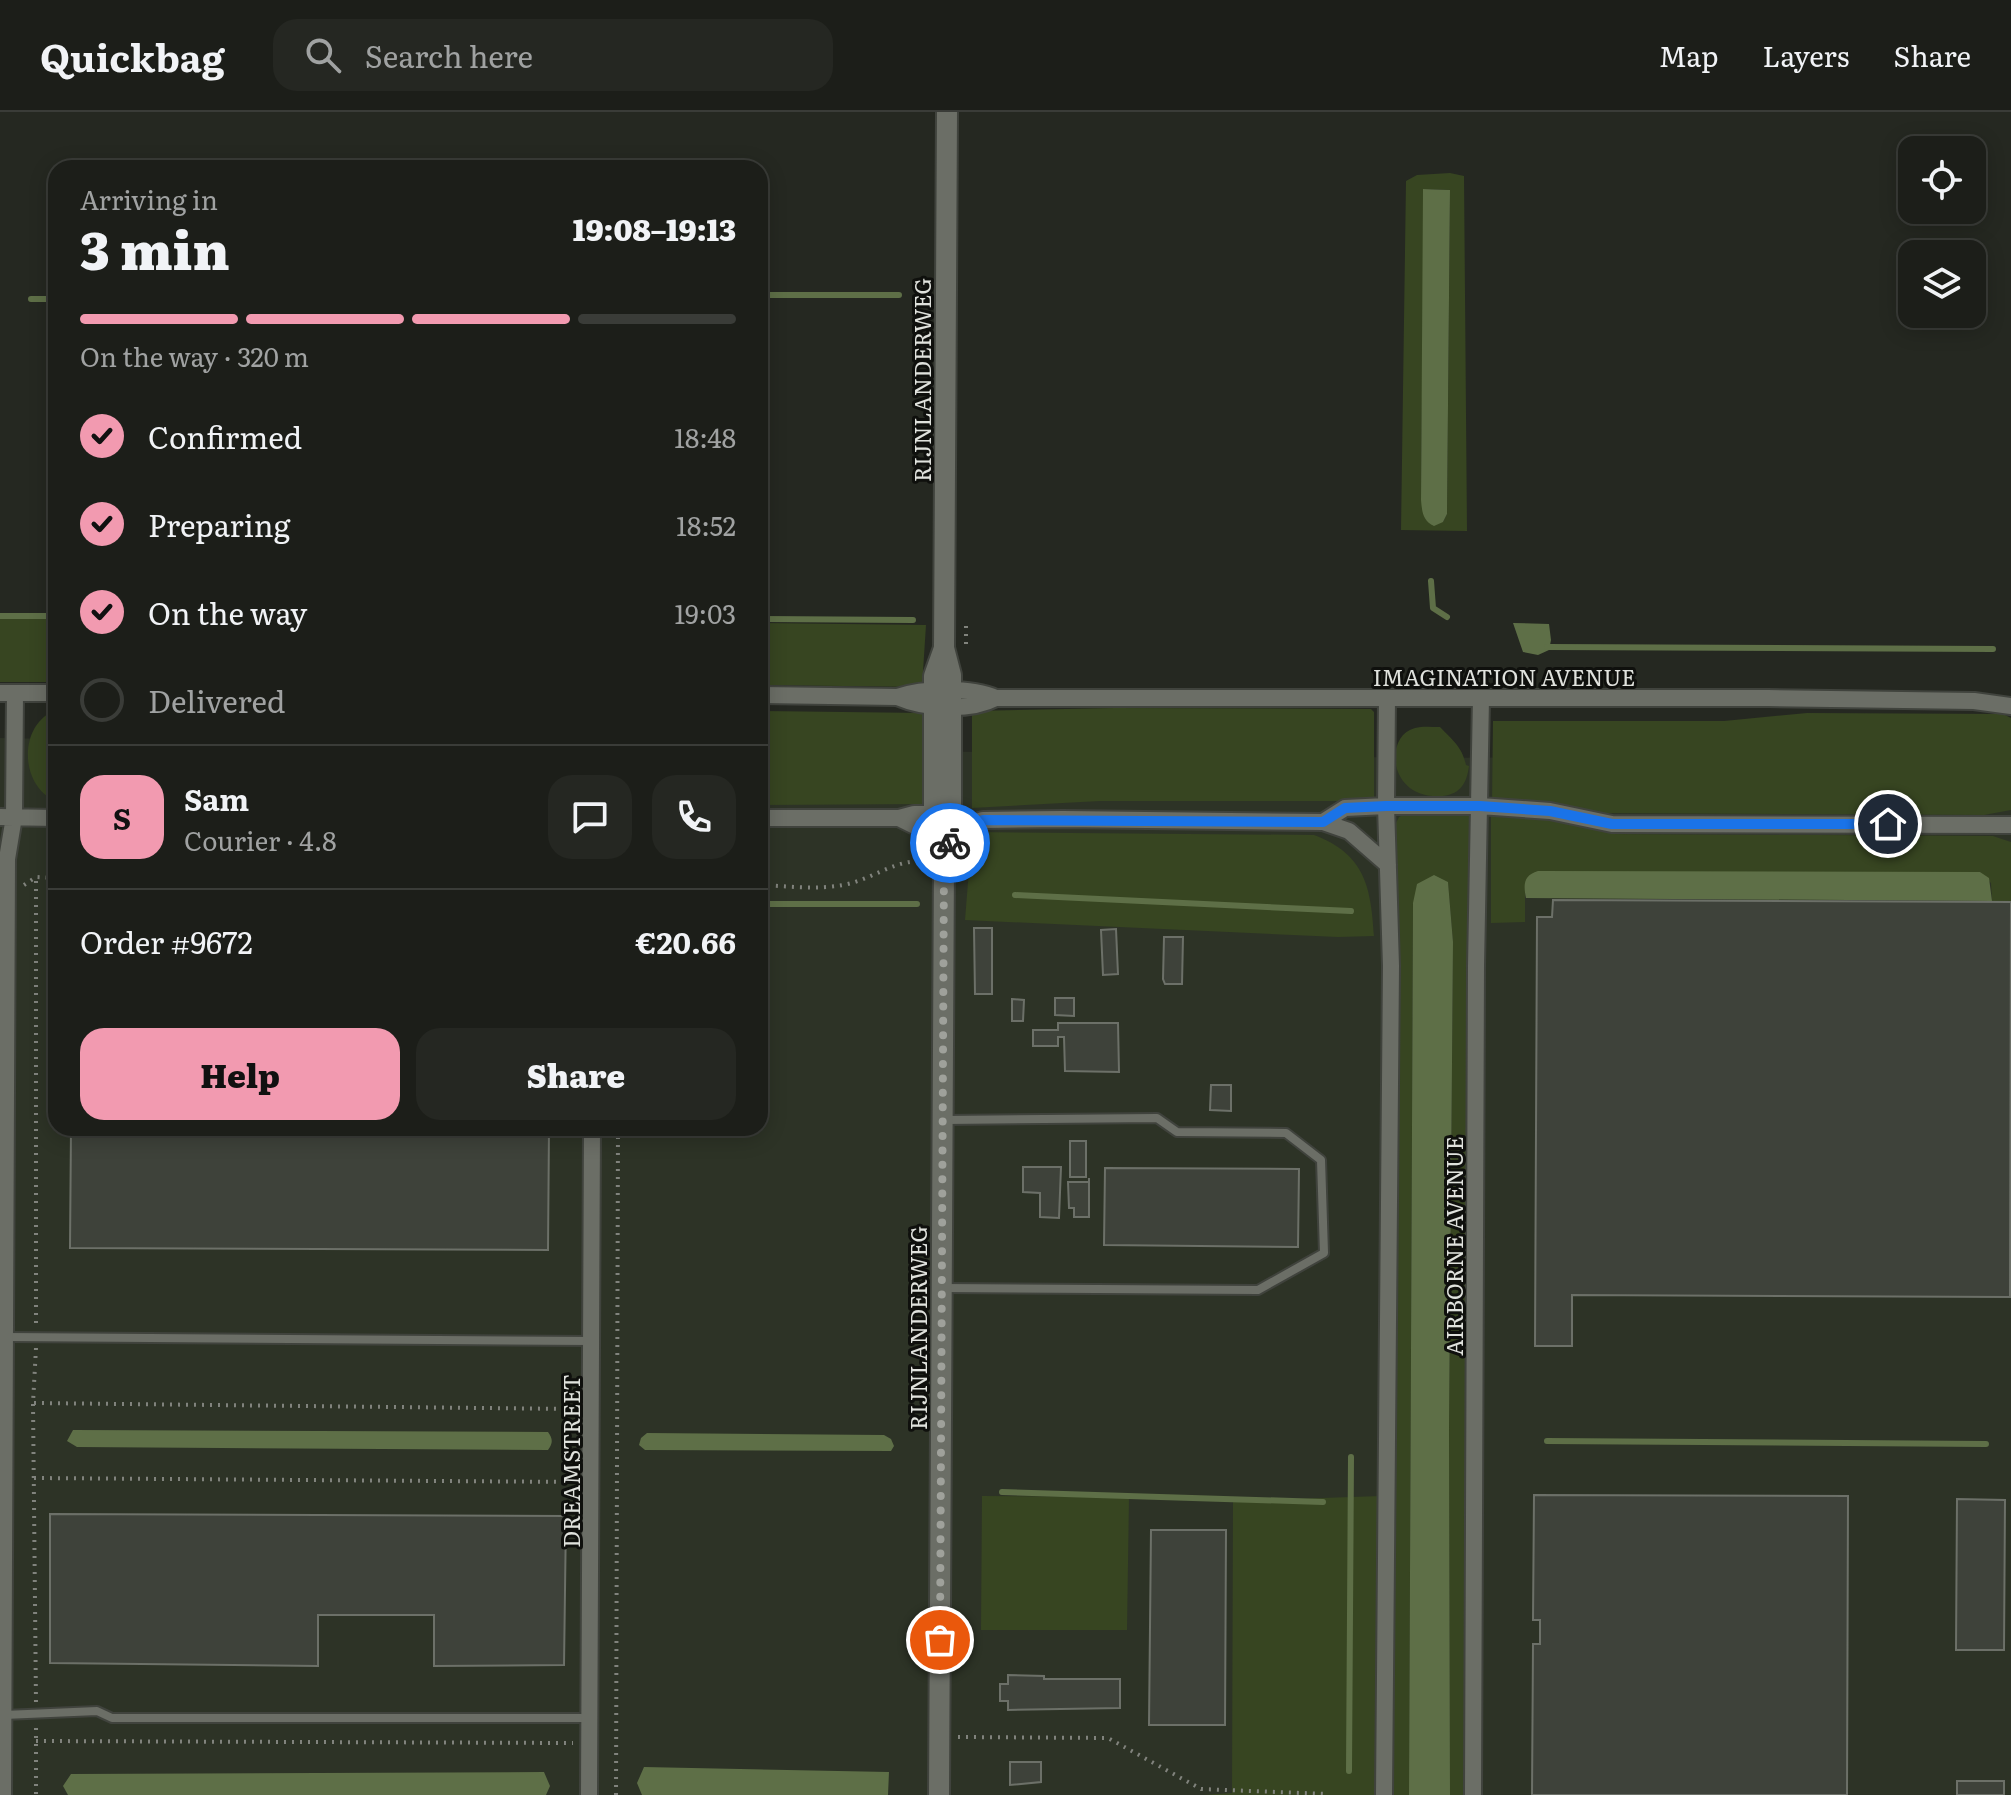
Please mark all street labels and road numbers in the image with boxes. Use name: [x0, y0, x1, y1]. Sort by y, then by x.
street label: RIJNLANDERWEG: [905, 278, 938, 482]
street label: IMAGINATION AVENUE: [1373, 660, 1635, 693]
street label: AIRBORNE AVENUE: [1437, 1136, 1470, 1356]
street label: RIJNLANDERWEG: [901, 1226, 934, 1430]
street label: DREAMSTREET: [554, 1374, 587, 1548]

